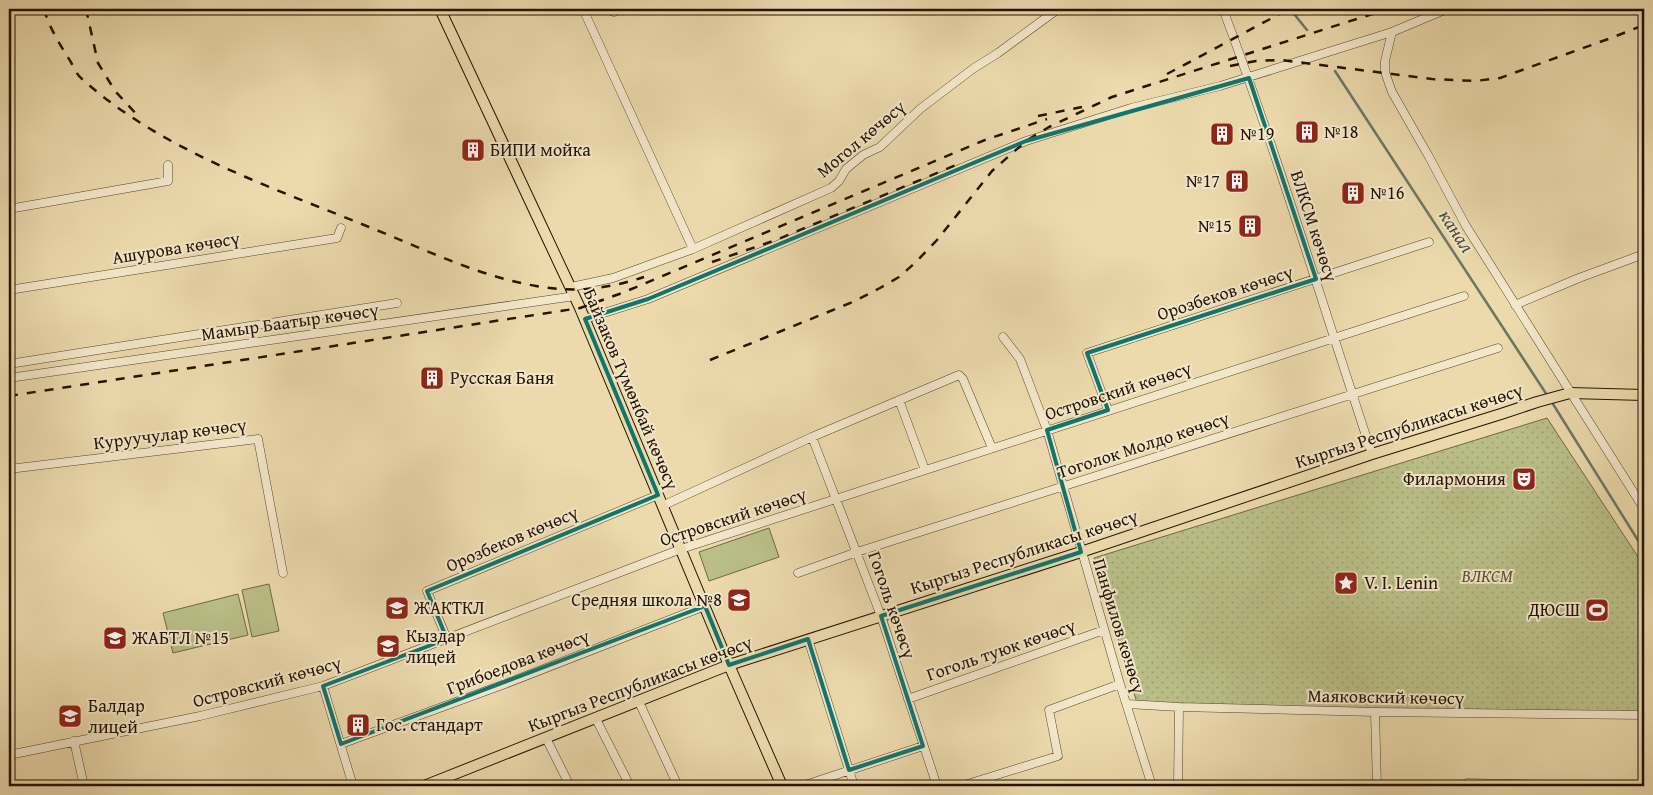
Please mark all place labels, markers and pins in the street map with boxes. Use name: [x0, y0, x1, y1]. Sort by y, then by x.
place label: №18: [1324, 118, 1358, 145]
building icon: №18: [1294, 119, 1320, 145]
place label: №19: [1240, 120, 1274, 147]
building icon: №19: [1209, 121, 1235, 147]
place label: БИПИ мойка: [490, 136, 591, 163]
building icon: БИПИ мойка: [460, 137, 486, 163]
place label: №17: [1186, 167, 1220, 194]
building icon: №17: [1224, 168, 1250, 194]
place label: №16: [1370, 179, 1404, 206]
building icon: №16: [1340, 180, 1366, 206]
place label: №15: [1198, 212, 1232, 239]
building icon: №15: [1237, 213, 1263, 239]
place label: Русская Баня: [450, 364, 554, 391]
building icon: Русская Баня: [419, 365, 445, 391]
place label: Филармония: [1403, 465, 1506, 492]
theatre icon: Филармония: [1511, 466, 1537, 492]
place label: V. I. Lenin: [1364, 569, 1438, 596]
place icon: V. I. Lenin: [1333, 570, 1359, 596]
place label: Средняя школа №8: [571, 586, 722, 613]
school or university icon: Средняя школа №8: [726, 587, 752, 613]
place label: ЖАКТКЛ: [413, 594, 485, 621]
school or university icon: ЖАКТКЛ: [384, 595, 410, 621]
place label: ДЮСШ: [1527, 596, 1580, 623]
sports icon: ДЮСШ: [1584, 597, 1610, 623]
place label: Кыздар лицей: [406, 622, 466, 670]
place label: ЖАБТЛ №15: [131, 624, 229, 651]
school or university icon: ЖАБТЛ №15: [102, 625, 128, 651]
school or university icon: Кыздар лицей: [375, 633, 401, 659]
place label: Балдар лицей: [88, 692, 145, 740]
school or university icon: Балдар лицей: [57, 703, 83, 729]
place label: Гос. стандарт: [376, 711, 483, 738]
building icon: Гос. стандарт: [345, 712, 371, 738]

